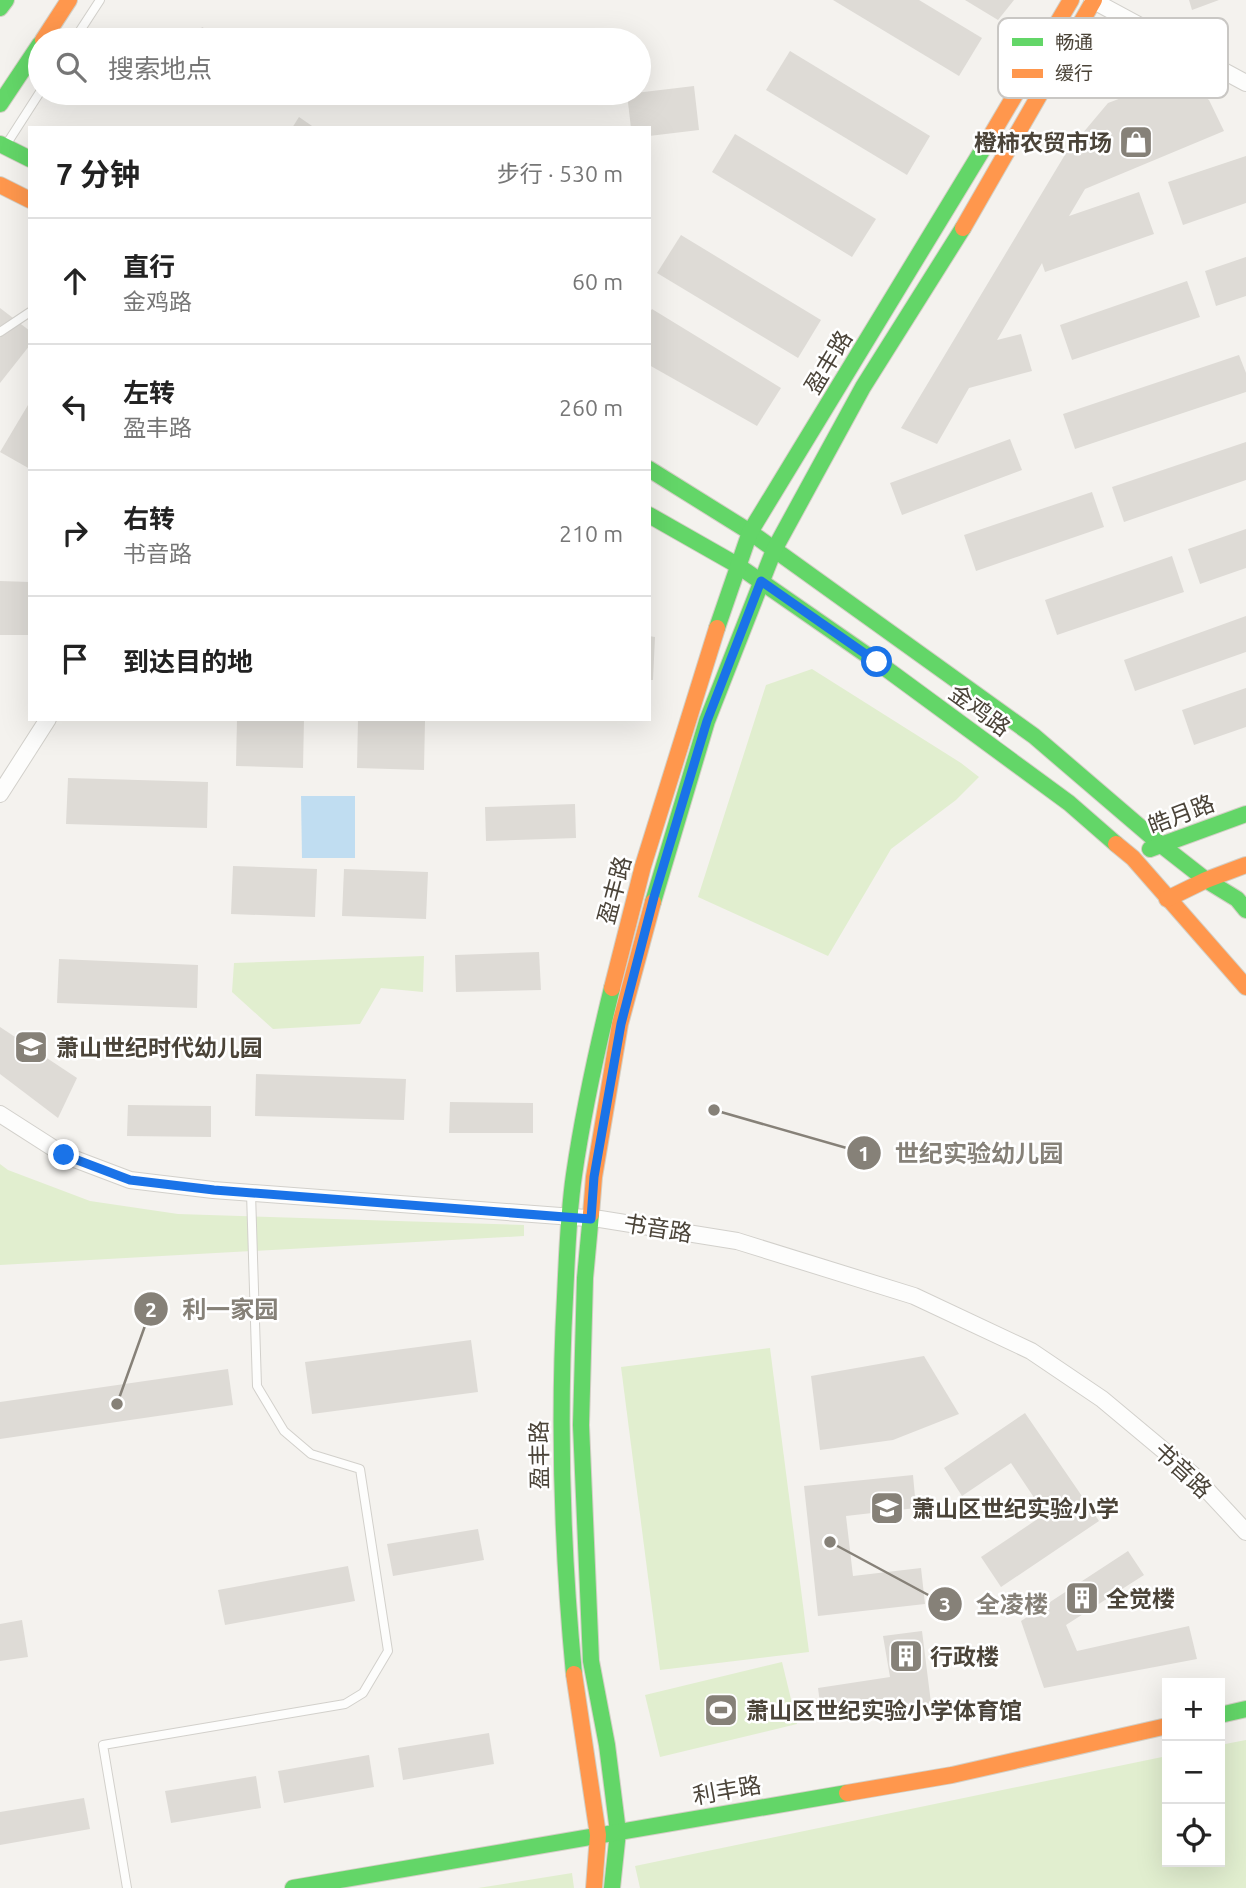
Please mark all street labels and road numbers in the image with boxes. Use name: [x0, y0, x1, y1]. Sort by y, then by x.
street label: 盈丰路: [800, 326, 856, 398]
street label: 金鸡路: [945, 680, 1015, 740]
street label: 皓月路: [1144, 790, 1218, 838]
street label: 盈丰路: [593, 853, 635, 927]
street label: 书音路: [622, 1210, 694, 1246]
street label: 盈丰路: [526, 1420, 552, 1490]
street label: 书音路: [1149, 1437, 1217, 1503]
street label: 利丰路: [691, 1772, 763, 1808]

